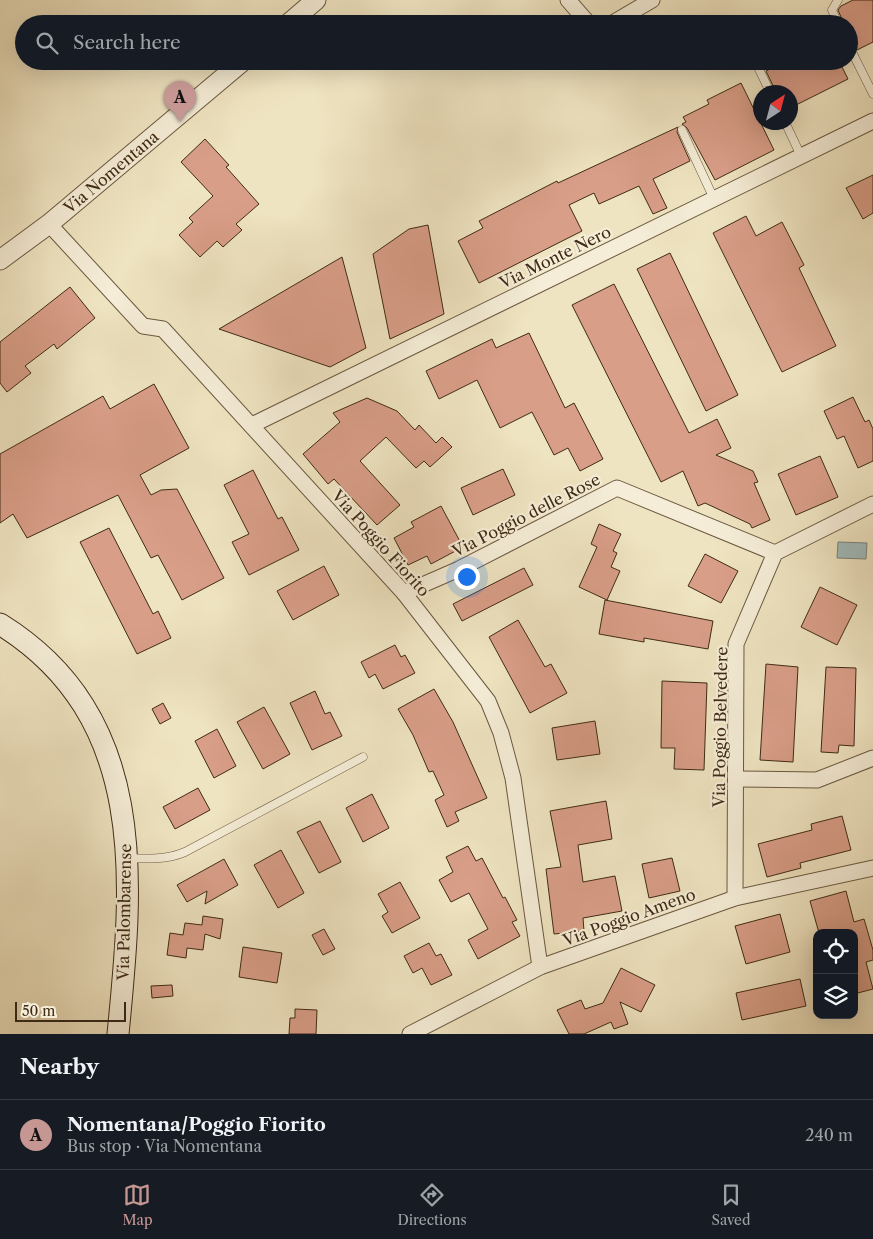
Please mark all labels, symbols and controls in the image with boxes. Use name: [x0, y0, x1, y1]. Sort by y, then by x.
search box: [15, 15, 858, 70]
icon: search: [33, 29, 61, 57]
text: Search here: [73, 31, 181, 54]
pin: A: [164, 81, 196, 122]
north arrow: [753, 85, 798, 130]
street label: Via Nomentana: [59, 126, 163, 218]
street label: Via Monte Nero: [495, 221, 614, 293]
street label: Via Poggio delle Rose: [448, 469, 603, 561]
street label: Via Poggio Fiorito: [327, 485, 434, 601]
your location: [454, 564, 480, 590]
street label: Via Poggio Belvedere: [709, 646, 731, 809]
street label: Via Palombarense: [113, 843, 135, 982]
street label: Via Poggio Ameno: [559, 884, 698, 951]
map controls: [813, 929, 858, 1019]
button: locate: [813, 929, 858, 974]
button: layers: [813, 974, 858, 1019]
scale bar: [15, 999, 126, 1022]
text: 50 m: [22, 1002, 55, 1020]
text: Nearby: [20, 1054, 99, 1079]
text: Nomentana/Poggio Fiorito: [67, 1113, 326, 1136]
text: A: [30, 1125, 42, 1145]
text: 240 m: [805, 1125, 853, 1145]
text: Bus stop · Via Nomentana: [67, 1136, 262, 1156]
tab: Map: [122, 1181, 153, 1229]
tab: Directions: [397, 1181, 467, 1229]
tab: Saved: [712, 1181, 750, 1229]

